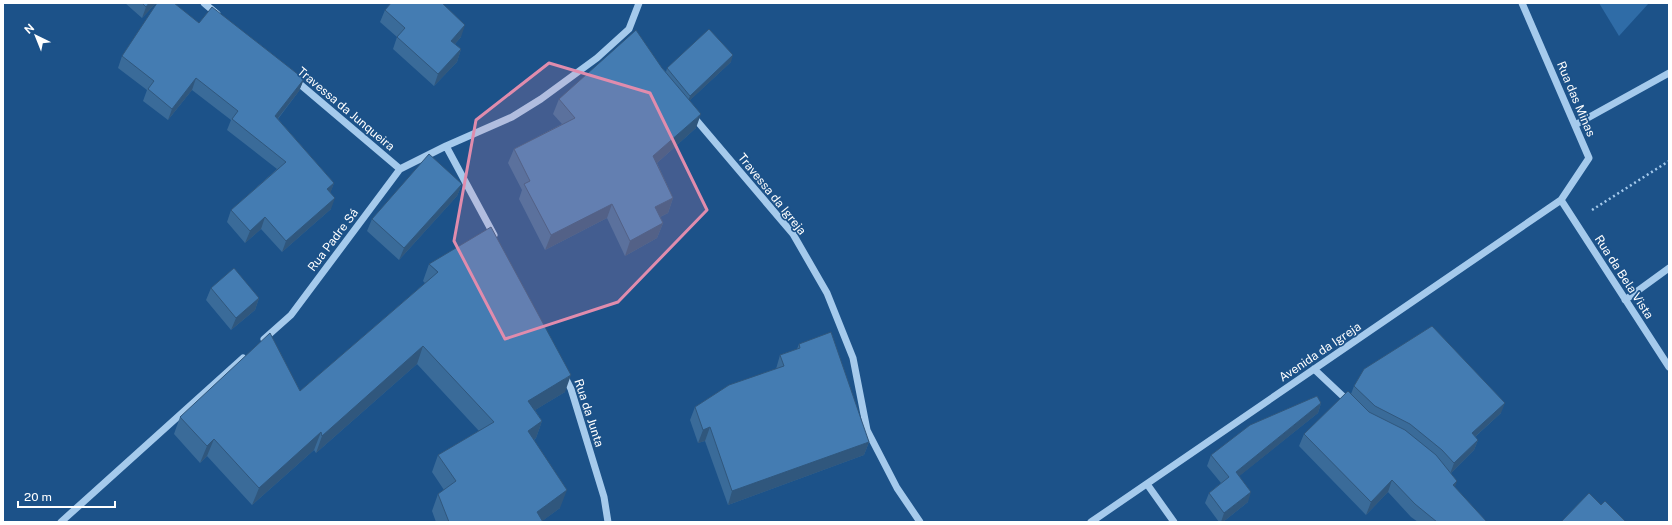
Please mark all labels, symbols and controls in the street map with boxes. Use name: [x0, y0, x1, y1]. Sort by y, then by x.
north arrow: [16, 16, 56, 56]
text: N: [22, 21, 36, 36]
street label: Rua das Minas: [1554, 59, 1598, 139]
street label: Travessa da Junqueira: [295, 64, 397, 154]
street label: Travessa da Igreja: [735, 151, 809, 237]
street label: Rua Padre Sá: [305, 206, 361, 274]
street label: Rua da Bela Vista: [1592, 232, 1656, 322]
street label: Avenida da Igreja: [1276, 319, 1364, 385]
street label: Rua da Junta: [571, 377, 607, 449]
scale bar: [18, 483, 115, 509]
text: 20 m: [24, 490, 52, 504]

